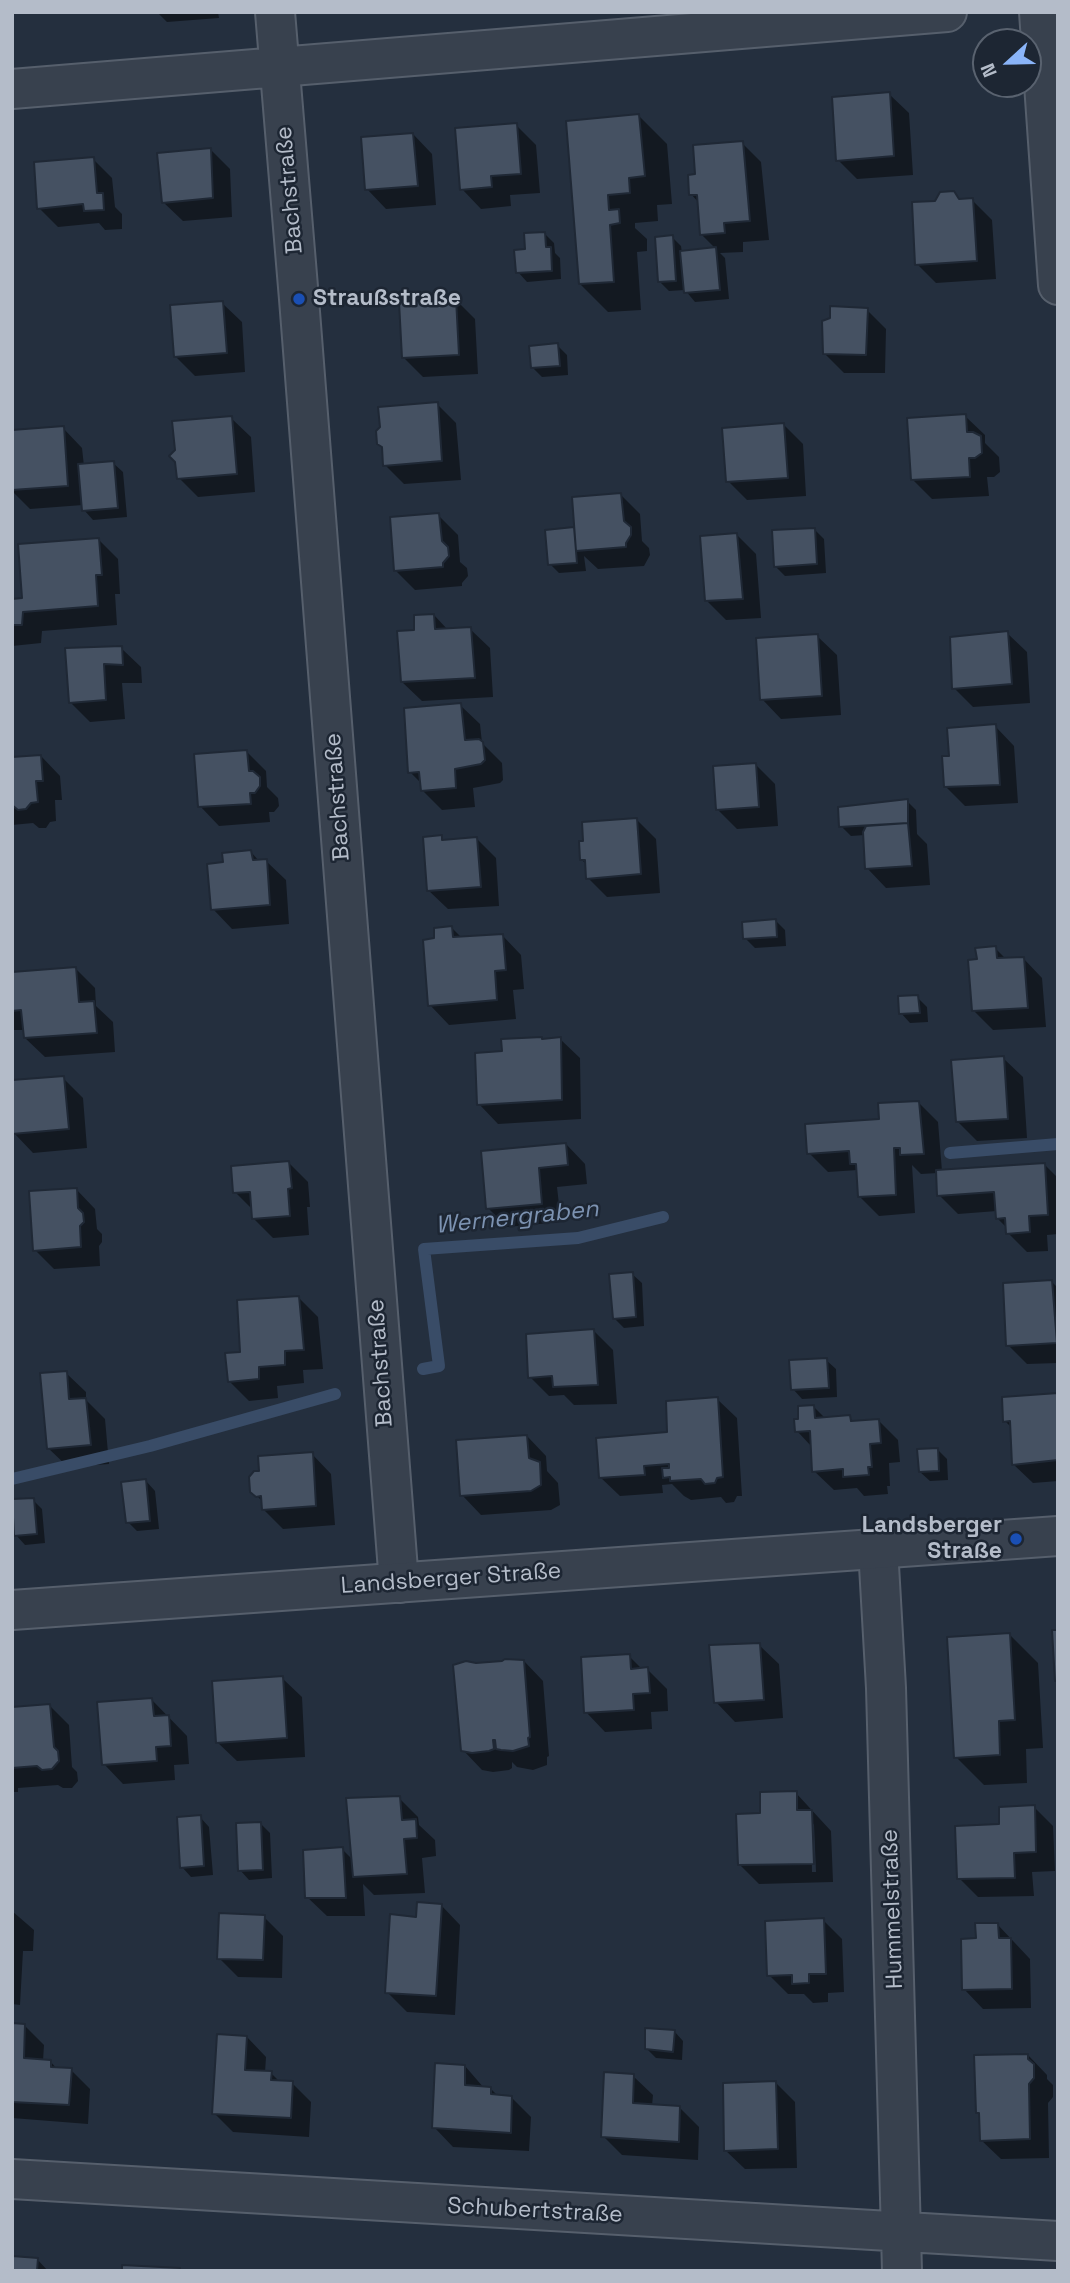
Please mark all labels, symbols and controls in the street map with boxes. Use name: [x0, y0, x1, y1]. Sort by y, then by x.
north arrow: [972, 28, 1042, 98]
text: N: [975, 60, 1003, 81]
street label: Bachstraße: [271, 125, 309, 255]
place label: Straußstraße: [313, 285, 461, 313]
marker: Straußstraße: [291, 291, 307, 307]
street label: Bachstraße: [320, 732, 356, 862]
water label: Wernergraben: [434, 1195, 600, 1241]
street label: Bachstraße: [363, 1298, 399, 1428]
place label: Landsberger Straße: [862, 1512, 1002, 1566]
marker: Landsberger Straße: [1008, 1531, 1024, 1547]
street label: Landsberger Straße: [340, 1558, 562, 1600]
street label: Hummelstraße: [876, 1829, 910, 1989]
street label: Schubertstraße: [447, 2193, 623, 2229]

